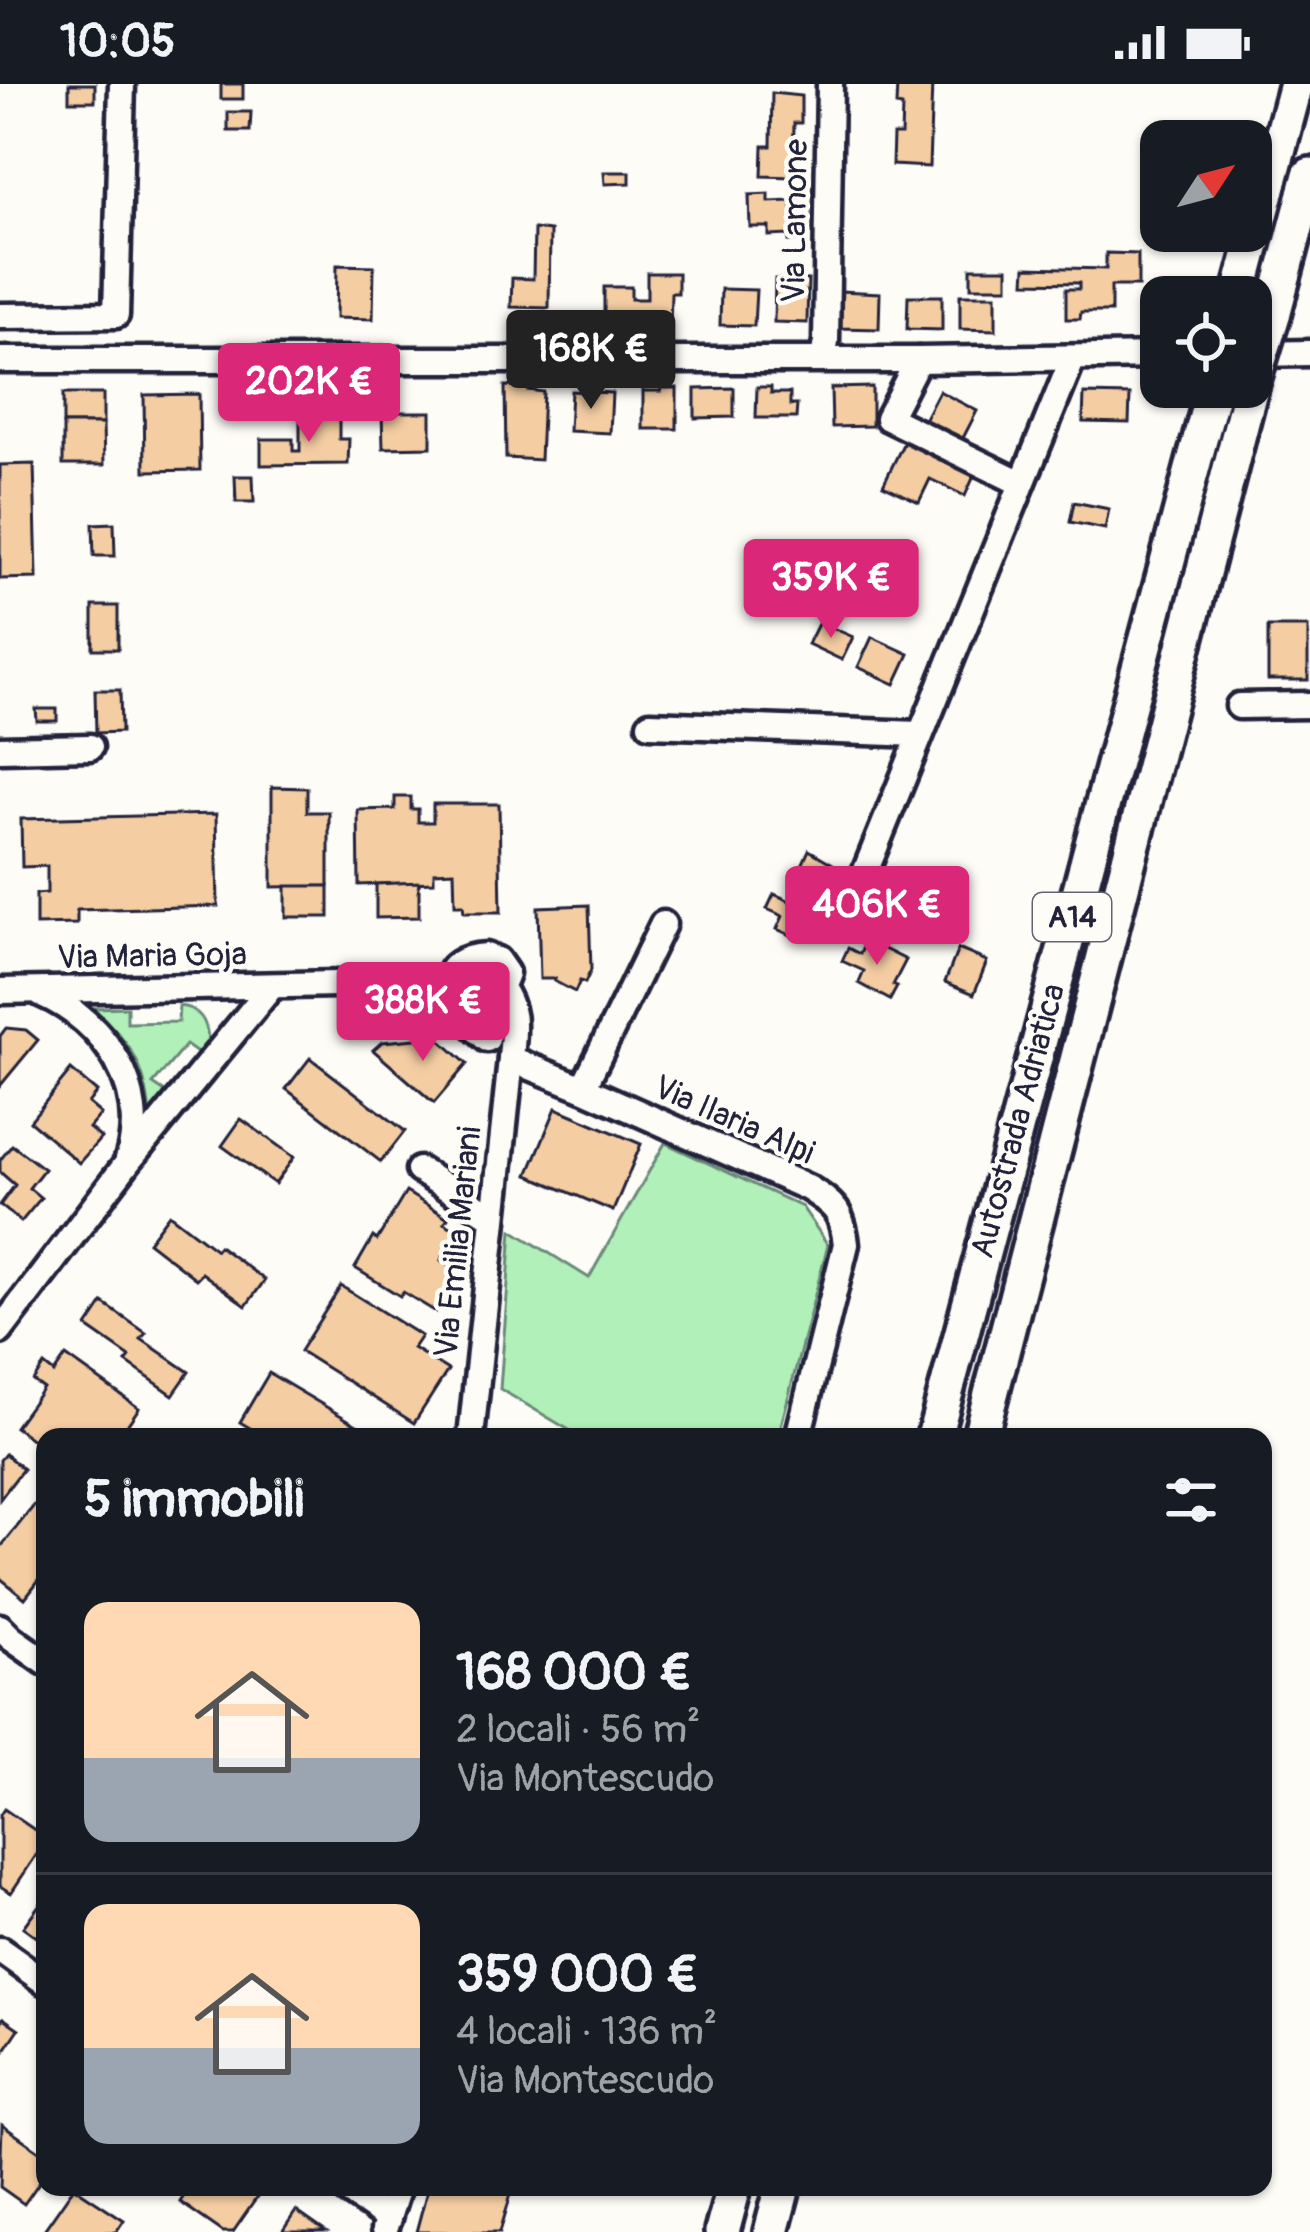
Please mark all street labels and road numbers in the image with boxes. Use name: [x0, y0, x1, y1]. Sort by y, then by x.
street label: Via Lamone: [773, 139, 817, 303]
road number: A14: [1033, 893, 1111, 941]
street label: Via Maria Goja: [57, 934, 247, 978]
street label: Autostrada Adriatica: [962, 979, 1074, 1263]
street label: Via Ilaria Alpi: [647, 1066, 821, 1174]
street label: Via Emilia Mariani: [425, 1124, 491, 1360]

